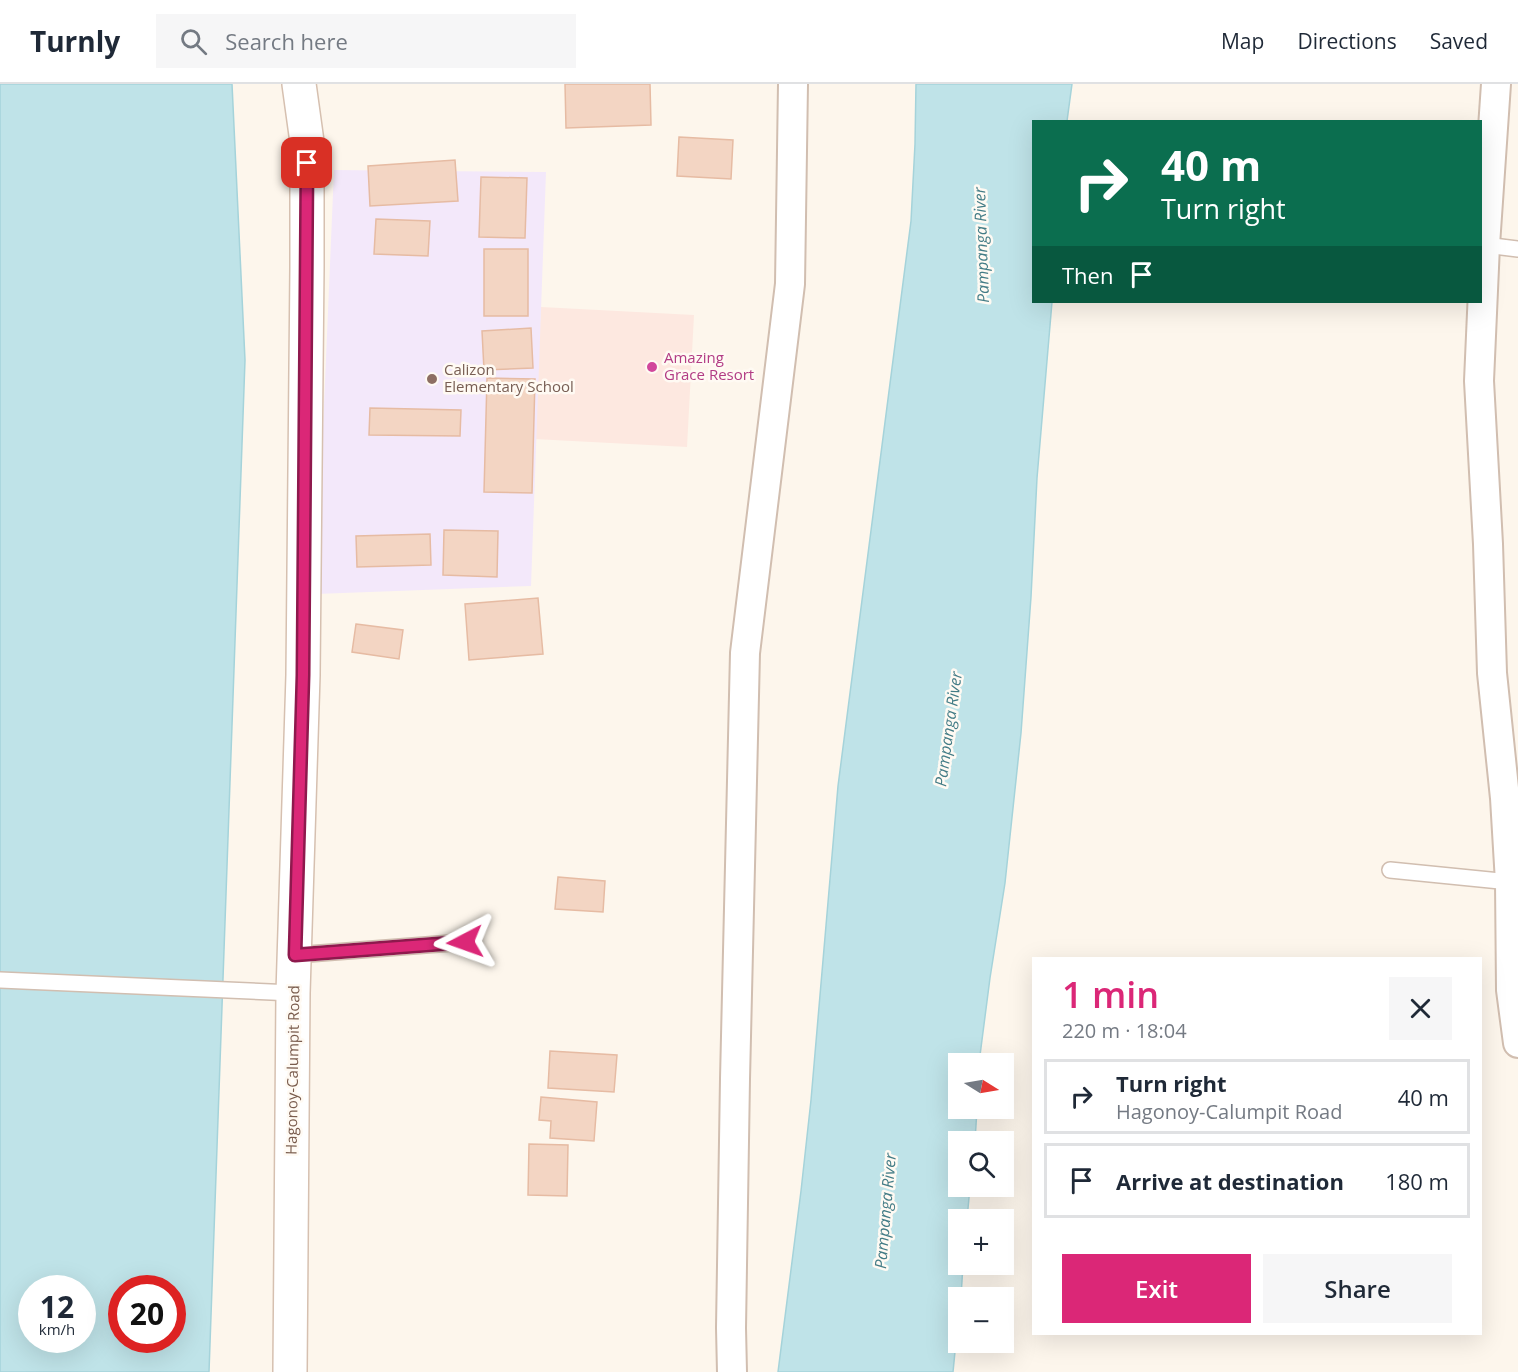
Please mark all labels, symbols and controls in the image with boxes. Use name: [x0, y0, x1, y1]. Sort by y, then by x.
search box: [156, 14, 576, 68]
text: Turnly: [30, 22, 120, 60]
icon: search: [177, 25, 210, 58]
text: Search here: [225, 26, 348, 56]
text: Map: [1221, 27, 1264, 55]
text: Directions: [1297, 27, 1397, 55]
text: Saved: [1430, 27, 1488, 55]
text: 40 m: [1161, 136, 1261, 193]
pin: [281, 137, 332, 188]
icon: right: [1062, 144, 1140, 222]
icon: arrive: [290, 146, 323, 179]
water label: Pampanga River: [968, 186, 994, 303]
text: Turn right: [1161, 190, 1286, 227]
icon: arrive: [1125, 258, 1158, 291]
text: Then: [1062, 260, 1113, 290]
place label: Amazing Grace Resort: [664, 347, 754, 384]
place label: Calizon Elementary School: [444, 359, 574, 396]
marker: Amazing Grace Resort: [645, 360, 659, 374]
marker: Calizon Elementary School: [425, 372, 439, 386]
water label: Pampanga River: [929, 669, 967, 788]
position arrow: [433, 910, 497, 974]
text: 1 min: [1062, 970, 1159, 1019]
button: close: [1389, 977, 1452, 1040]
street label: Hagonoy-Calumpit Road: [281, 985, 303, 1155]
text: 220 m · 18:04: [1062, 1017, 1187, 1044]
north arrow: [948, 1053, 1014, 1119]
map controls: [948, 1053, 1014, 1353]
text: Turn right: [1116, 1068, 1227, 1098]
icon: right: [1065, 1080, 1098, 1113]
text: 40 m: [1398, 1082, 1449, 1112]
text: Hagonoy-Calumpit Road: [1116, 1098, 1342, 1125]
button: search: [948, 1131, 1014, 1197]
water label: Pampanga River: [869, 1152, 901, 1270]
icon: arrive: [1065, 1164, 1098, 1197]
text: Arrive at destination: [1116, 1166, 1344, 1196]
text: 180 m: [1385, 1166, 1449, 1196]
button: +: [948, 1209, 1014, 1275]
button: Exit: [1062, 1254, 1251, 1323]
button: Share: [1263, 1254, 1452, 1323]
speed limit sign: 20: [108, 1275, 186, 1353]
text: 12: [40, 1286, 74, 1327]
button: −: [948, 1287, 1014, 1353]
text: km/h: [39, 1319, 75, 1339]

